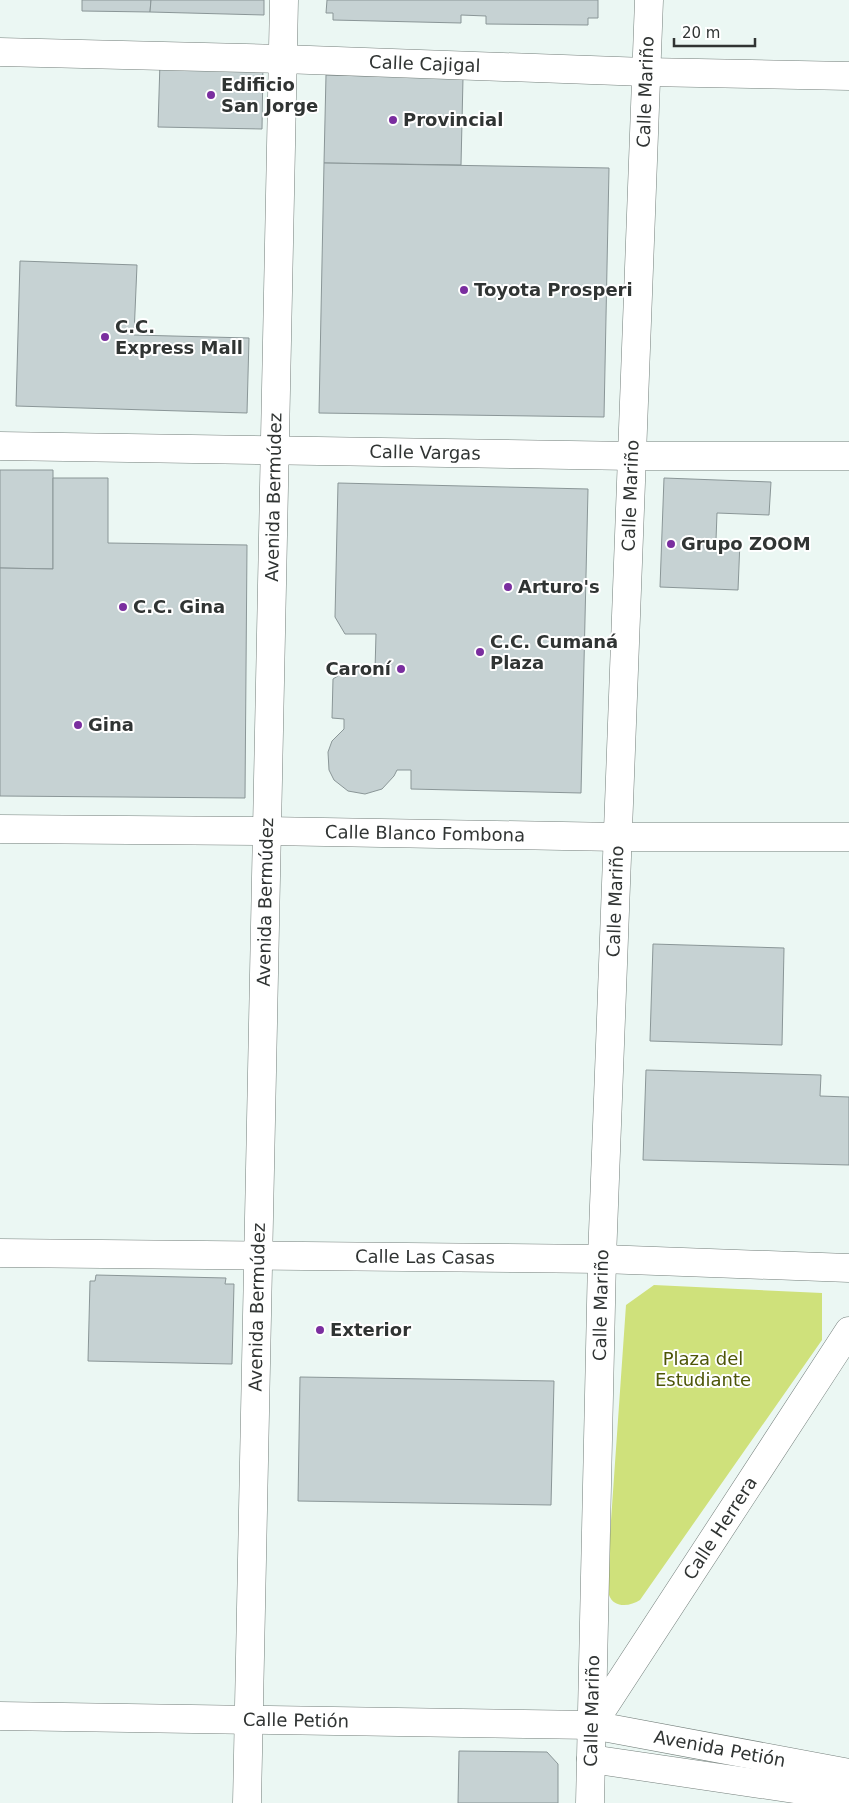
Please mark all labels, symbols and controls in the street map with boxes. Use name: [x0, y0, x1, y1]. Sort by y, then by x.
scale bar: [674, 15, 755, 47]
text: 20 m: [682, 24, 720, 42]
street label: Calle Mariño: [632, 36, 658, 148]
street label: Calle Cajigal: [369, 51, 481, 76]
place label: Edificio San Jorge: [221, 74, 318, 116]
marker: Edificio San Jorge: [205, 89, 217, 101]
place label: Provincial: [403, 109, 503, 130]
marker: Provincial: [387, 114, 399, 126]
place label: Toyota Prosperi: [474, 279, 633, 300]
marker: Toyota Prosperi: [458, 284, 470, 296]
place label: C.C. Express Mall: [115, 316, 243, 358]
marker: C.C. Express Mall: [99, 331, 111, 343]
street label: Avenida Bermúdez: [261, 413, 286, 582]
street label: Calle Mariño: [617, 439, 643, 552]
street label: Calle Vargas: [369, 441, 481, 464]
place label: Grupo ZOOM: [681, 533, 811, 554]
marker: Grupo ZOOM: [665, 538, 677, 550]
place label: Arturo's: [518, 576, 600, 597]
marker: Arturo's: [502, 581, 514, 593]
place label: C.C. Gina: [133, 596, 225, 617]
marker: C.C. Gina: [117, 601, 129, 613]
place label: C.C. Cumaná Plaza: [490, 631, 618, 673]
marker: C.C. Cumaná Plaza: [474, 646, 486, 658]
place label: Caroní: [325, 658, 392, 679]
marker: Caroní: [395, 663, 407, 675]
place label: Gina: [88, 714, 134, 735]
marker: Gina: [72, 719, 84, 731]
street label: Avenida Bermúdez: [253, 817, 277, 987]
street label: Calle Blanco Fombona: [325, 821, 525, 845]
street label: Calle Mariño: [602, 845, 627, 958]
street label: Avenida Bermúdez: [244, 1222, 269, 1392]
street label: Calle Las Casas: [355, 1246, 495, 1268]
street label: Calle Mariño: [589, 1249, 612, 1361]
place label: Exterior: [330, 1319, 411, 1340]
marker: Exterior: [314, 1324, 326, 1336]
park label: Plaza del Estudiante: [655, 1348, 751, 1390]
street label: Calle Herrera: [679, 1472, 761, 1583]
street label: Calle Mariño: [580, 1655, 603, 1767]
street label: Calle Petión: [243, 1709, 349, 1731]
street label: Avenida Petión: [652, 1726, 787, 1771]

